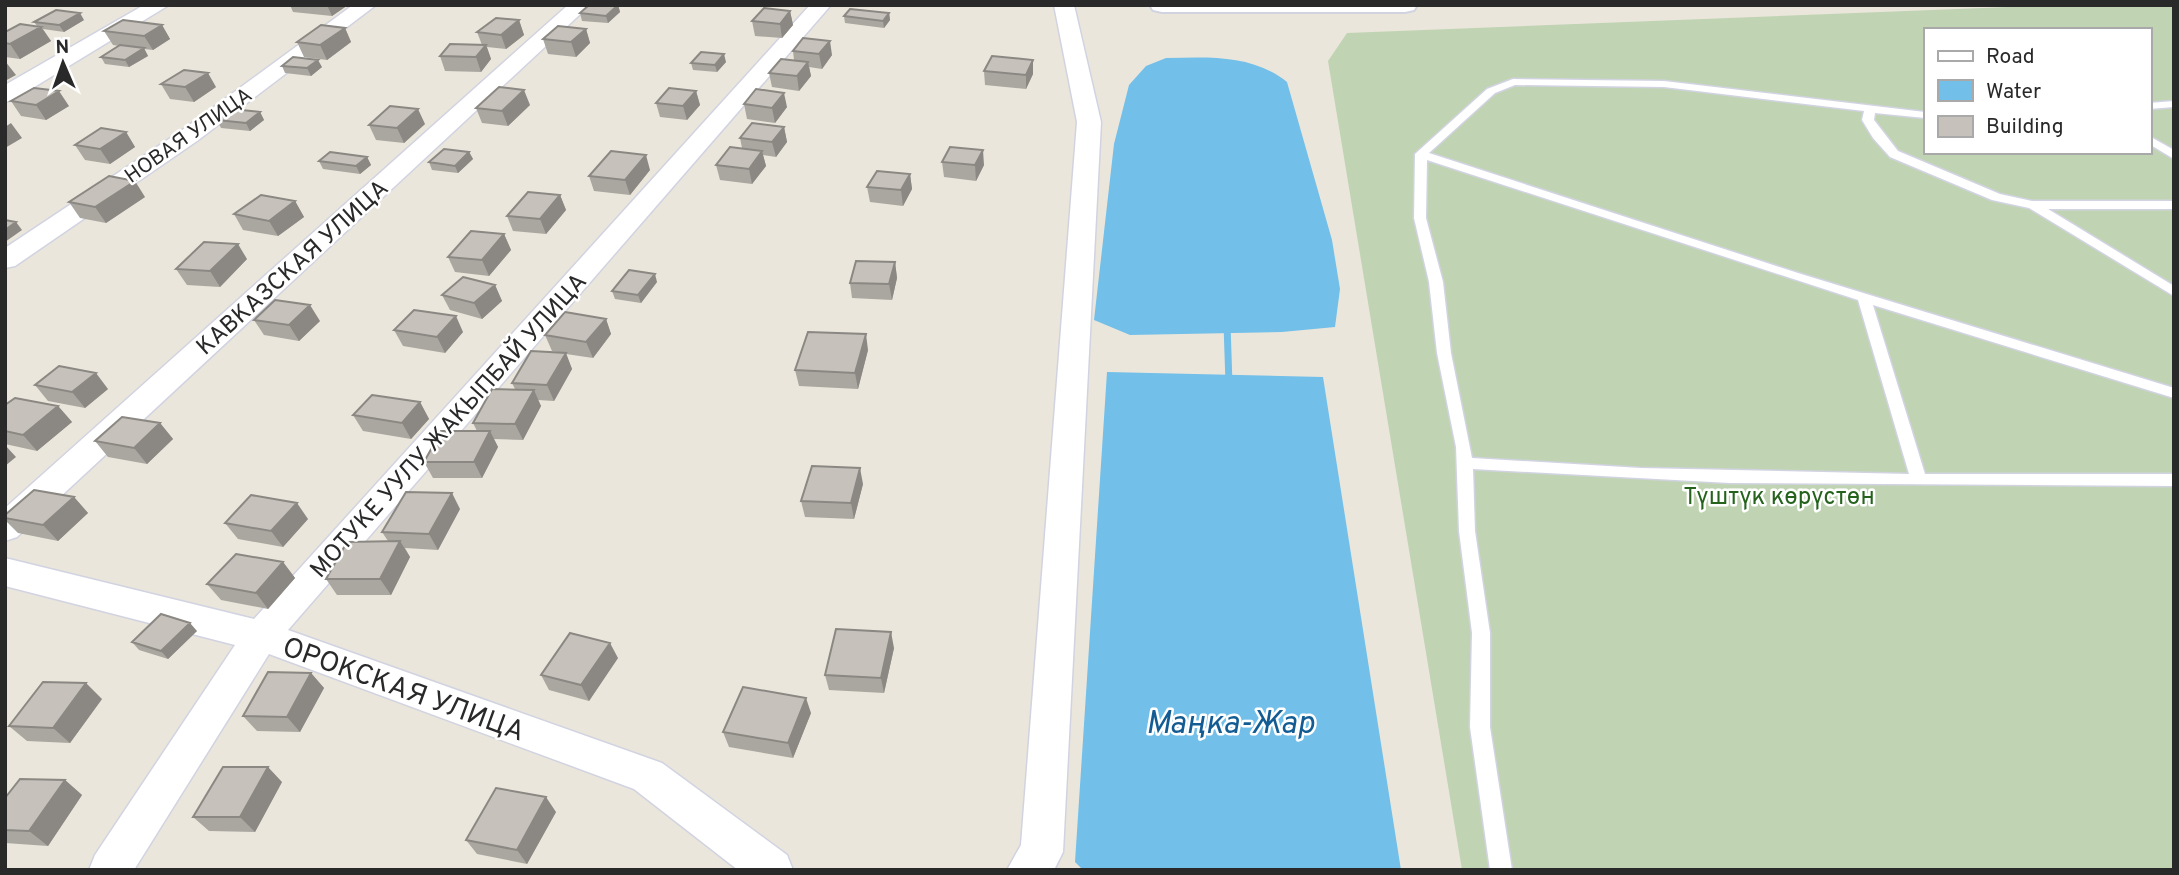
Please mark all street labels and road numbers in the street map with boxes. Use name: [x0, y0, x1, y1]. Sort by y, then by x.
street label: НОВАЯ УЛИЦА: [120, 82, 258, 190]
street label: КАВКАЗСКАЯ УЛИЦА: [191, 174, 396, 363]
street label: МОТУКЕ УУЛУ ЖАКЫПБАЙ УЛИЦА: [303, 266, 594, 585]
street label: ОРОКСКАЯ УЛИЦА: [277, 630, 529, 751]

